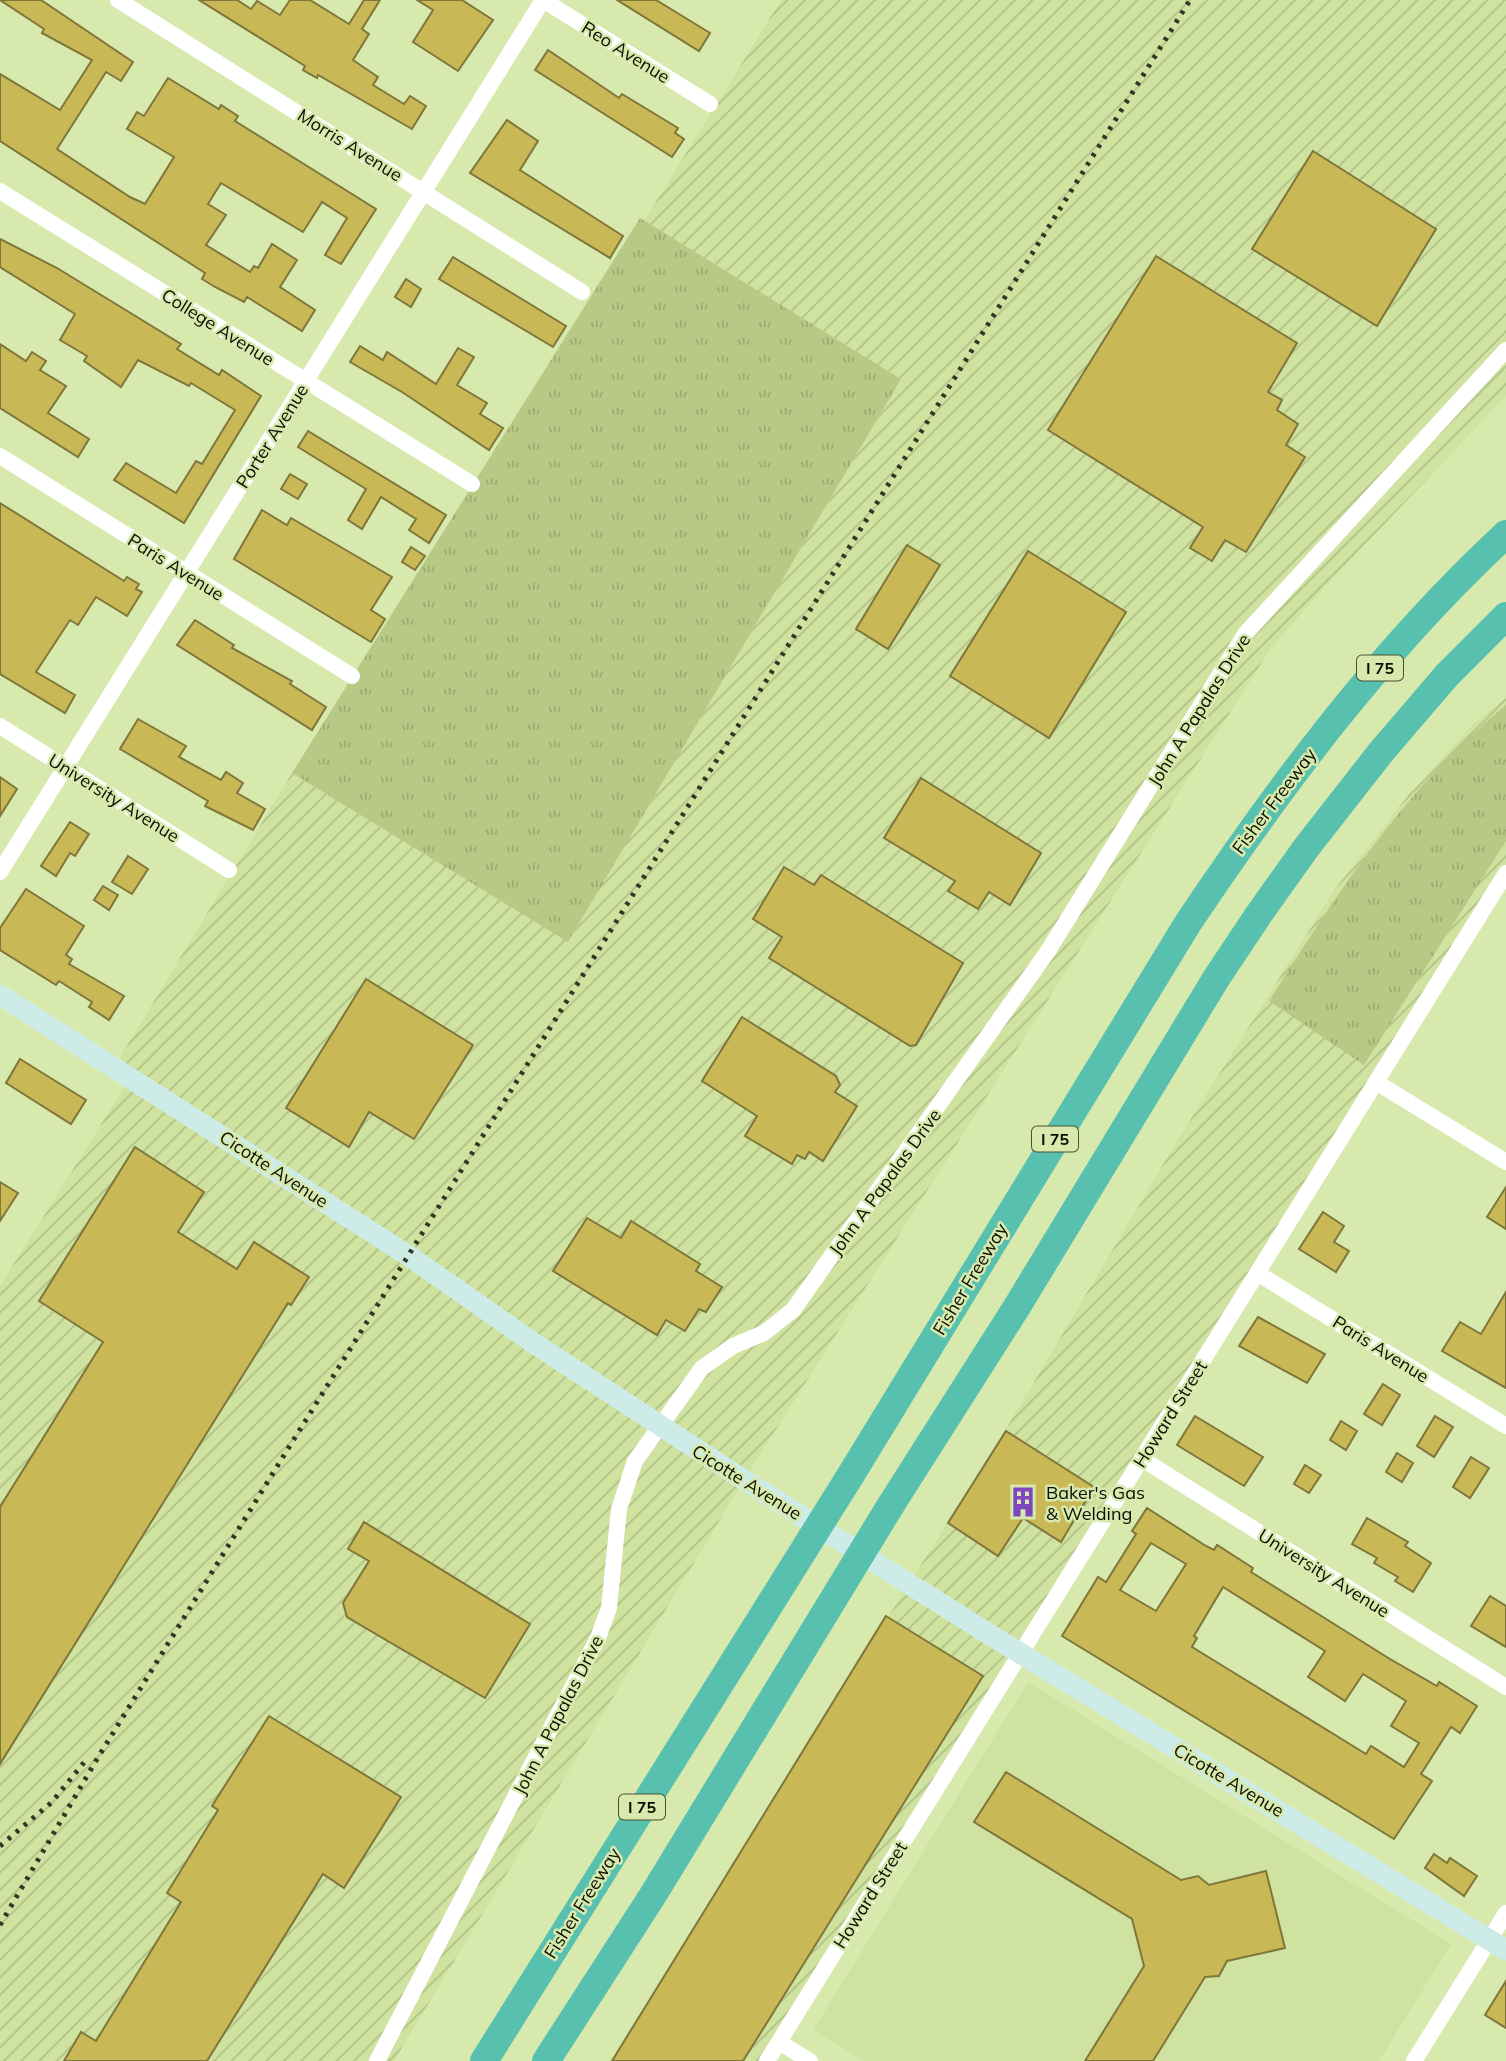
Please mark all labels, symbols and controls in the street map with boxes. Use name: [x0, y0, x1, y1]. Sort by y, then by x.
street label: Reo Avenue: [578, 16, 674, 88]
street label: Morris Avenue: [293, 104, 407, 186]
street label: College Avenue: [157, 283, 279, 371]
street label: Porter Avenue: [231, 380, 313, 492]
street label: Paris Avenue: [124, 528, 228, 606]
street label: John A Papalas Drive: [1143, 629, 1255, 791]
road number: I 75: [1357, 656, 1403, 680]
street label: Fisher Freeway: [1227, 743, 1322, 858]
street label: University Avenue: [44, 748, 184, 848]
street label: John A Papalas Drive: [824, 1104, 946, 1260]
street label: Cicotte Avenue: [215, 1125, 333, 1213]
road number: I 75: [1032, 1126, 1078, 1152]
street label: Fisher Freeway: [928, 1219, 1013, 1339]
street label: Paris Avenue: [1329, 1310, 1433, 1388]
street label: Howard Street: [1128, 1356, 1212, 1472]
street label: Cicotte Avenue: [688, 1439, 806, 1525]
place label: Baker's Gas & Welding: [1046, 1481, 1145, 1525]
building icon: Baker's Gas & Welding: [1006, 1485, 1040, 1519]
street label: University Avenue: [1254, 1523, 1394, 1623]
street label: John A Papalas Drive: [508, 1631, 608, 1799]
street label: Cicotte Avenue: [1170, 1738, 1288, 1822]
road number: I 75: [619, 1795, 665, 1820]
street label: Howard Street: [828, 1837, 912, 1953]
street label: Fisher Freeway: [539, 1843, 625, 1963]

